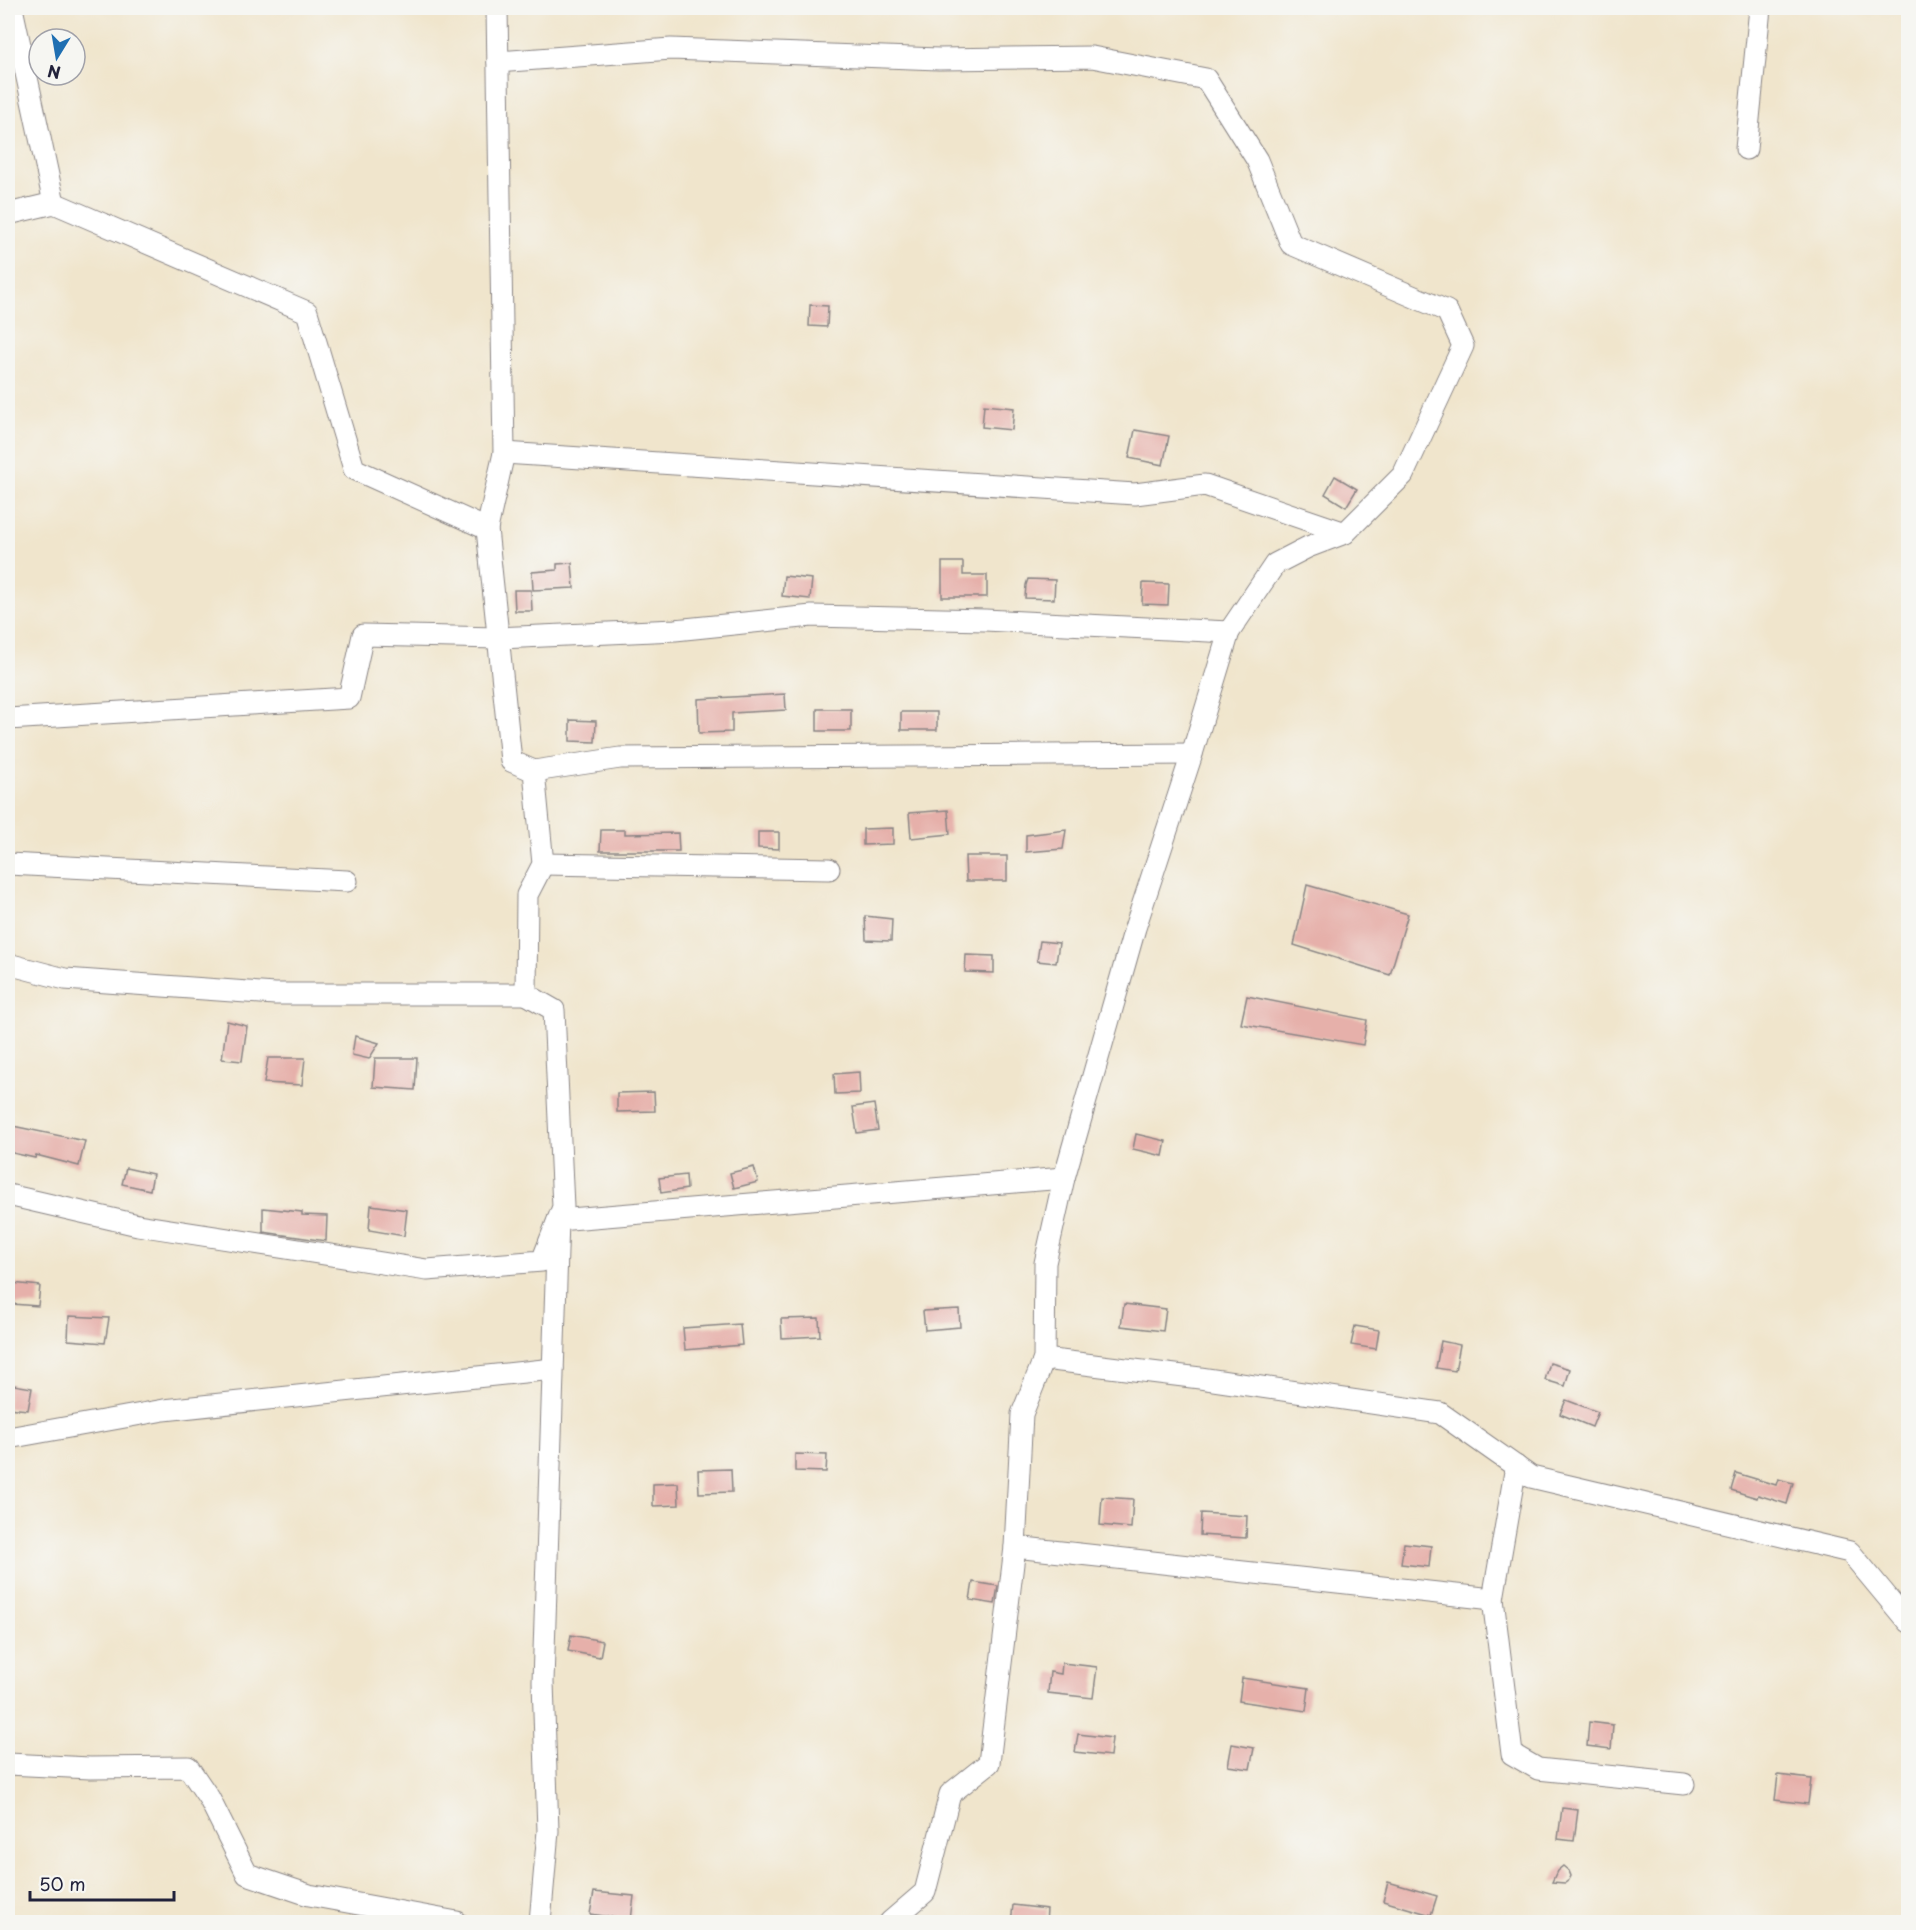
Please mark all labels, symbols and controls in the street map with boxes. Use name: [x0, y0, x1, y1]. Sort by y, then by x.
north arrow: [27, 27, 87, 87]
text: N: [45, 60, 62, 86]
scale bar: [30, 1864, 174, 1902]
text: 50 m: [39, 1870, 86, 1897]

